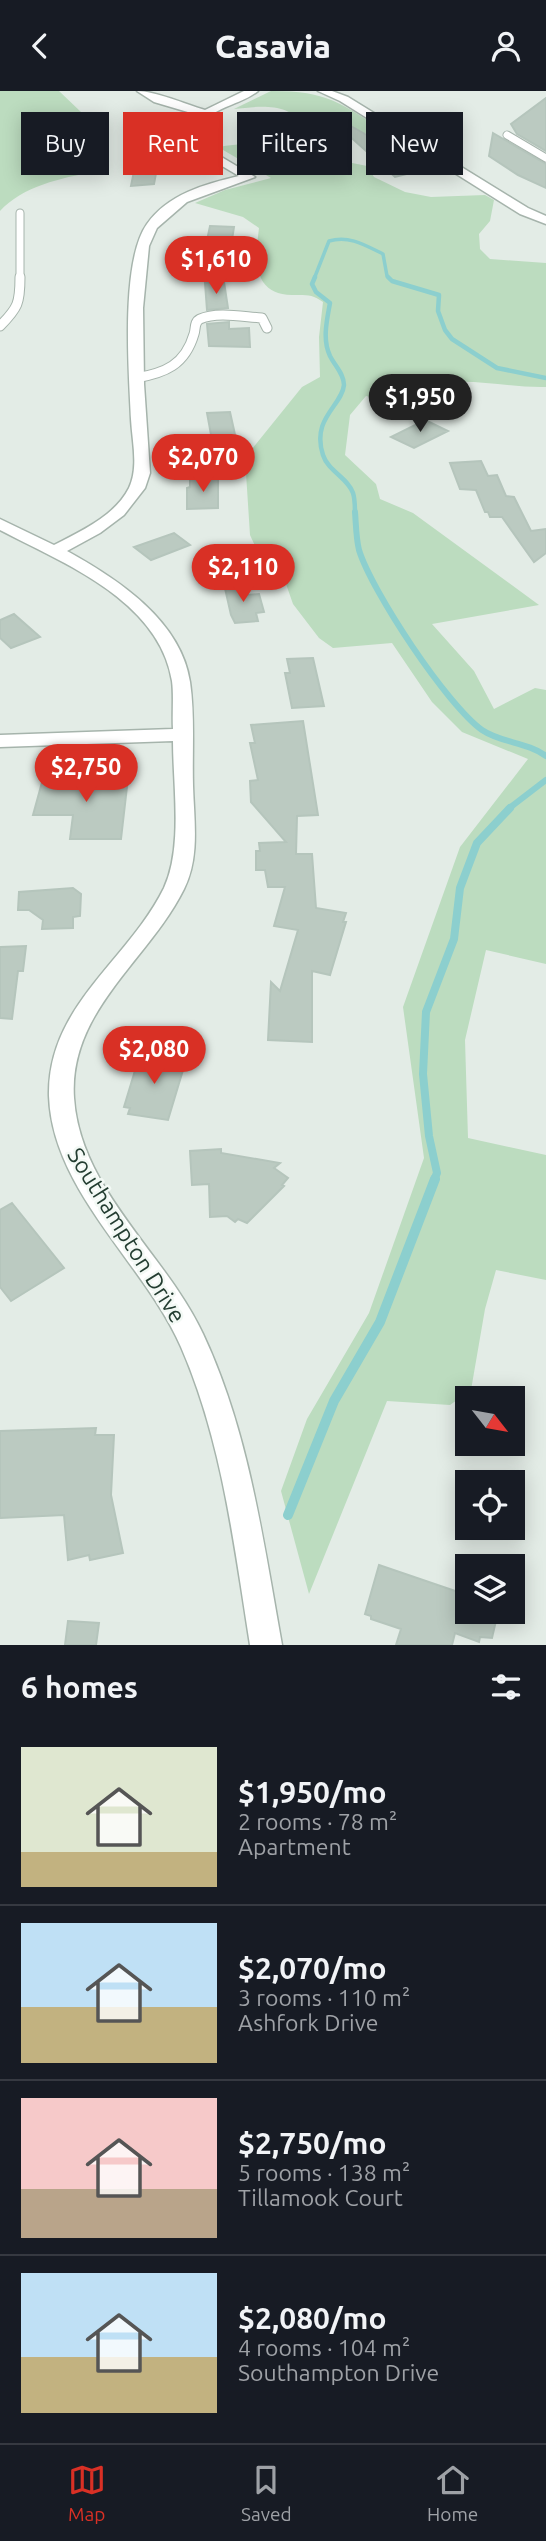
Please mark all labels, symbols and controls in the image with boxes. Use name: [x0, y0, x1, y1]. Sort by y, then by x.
icon: back: [21, 27, 59, 65]
icon: person: [487, 27, 525, 65]
text: Casavia: [215, 28, 331, 64]
chip: Buy: [21, 112, 109, 175]
chip: Rent: [123, 112, 223, 175]
chip: Filters: [237, 112, 352, 175]
chip: New: [366, 112, 463, 175]
pin: $1,610: [159, 237, 273, 296]
text: $1,610: [181, 246, 251, 271]
pin: $1,950: [363, 375, 477, 434]
text: $1,950: [385, 384, 455, 409]
pin: $2,070: [146, 435, 260, 494]
text: $2,070: [168, 444, 238, 469]
pin: $2,110: [186, 545, 300, 604]
text: $2,110: [208, 554, 278, 579]
pin: $2,750: [29, 745, 143, 804]
text: $2,750: [51, 754, 121, 779]
pin: $2,080: [97, 1027, 211, 1086]
text: $2,080: [119, 1036, 189, 1061]
street label: Southampton Drive: [63, 1143, 191, 1327]
north arrow: [455, 1386, 525, 1456]
map controls: [455, 1386, 525, 1624]
button: locate: [455, 1470, 525, 1540]
button: layers: [455, 1554, 525, 1624]
icon: filters: [487, 1668, 525, 1706]
text: 6 homes: [21, 1670, 138, 1704]
icon: home: [77, 1775, 161, 1859]
text: $1,950/mo: [238, 1775, 387, 1809]
text: 2 rooms · 78 m²: [238, 1809, 397, 1834]
text: Apartment: [238, 1834, 351, 1859]
icon: home: [77, 1951, 161, 2035]
text: $2,070/mo: [238, 1951, 387, 1985]
text: 3 rooms · 110 m²: [238, 1985, 410, 2010]
text: Ashfork Drive: [238, 2010, 379, 2035]
icon: home: [77, 2126, 161, 2210]
text: $2,750/mo: [238, 2126, 387, 2160]
text: 5 rooms · 138 m²: [238, 2160, 410, 2185]
text: Tillamook Court: [238, 2185, 403, 2210]
icon: home: [77, 2301, 161, 2385]
text: $2,080/mo: [238, 2301, 387, 2335]
text: 4 rooms · 104 m²: [238, 2335, 410, 2360]
text: Southampton Drive: [238, 2360, 439, 2385]
tab: Map: [68, 2461, 106, 2525]
tab: Saved: [241, 2461, 292, 2525]
tab: Home: [427, 2461, 478, 2525]

